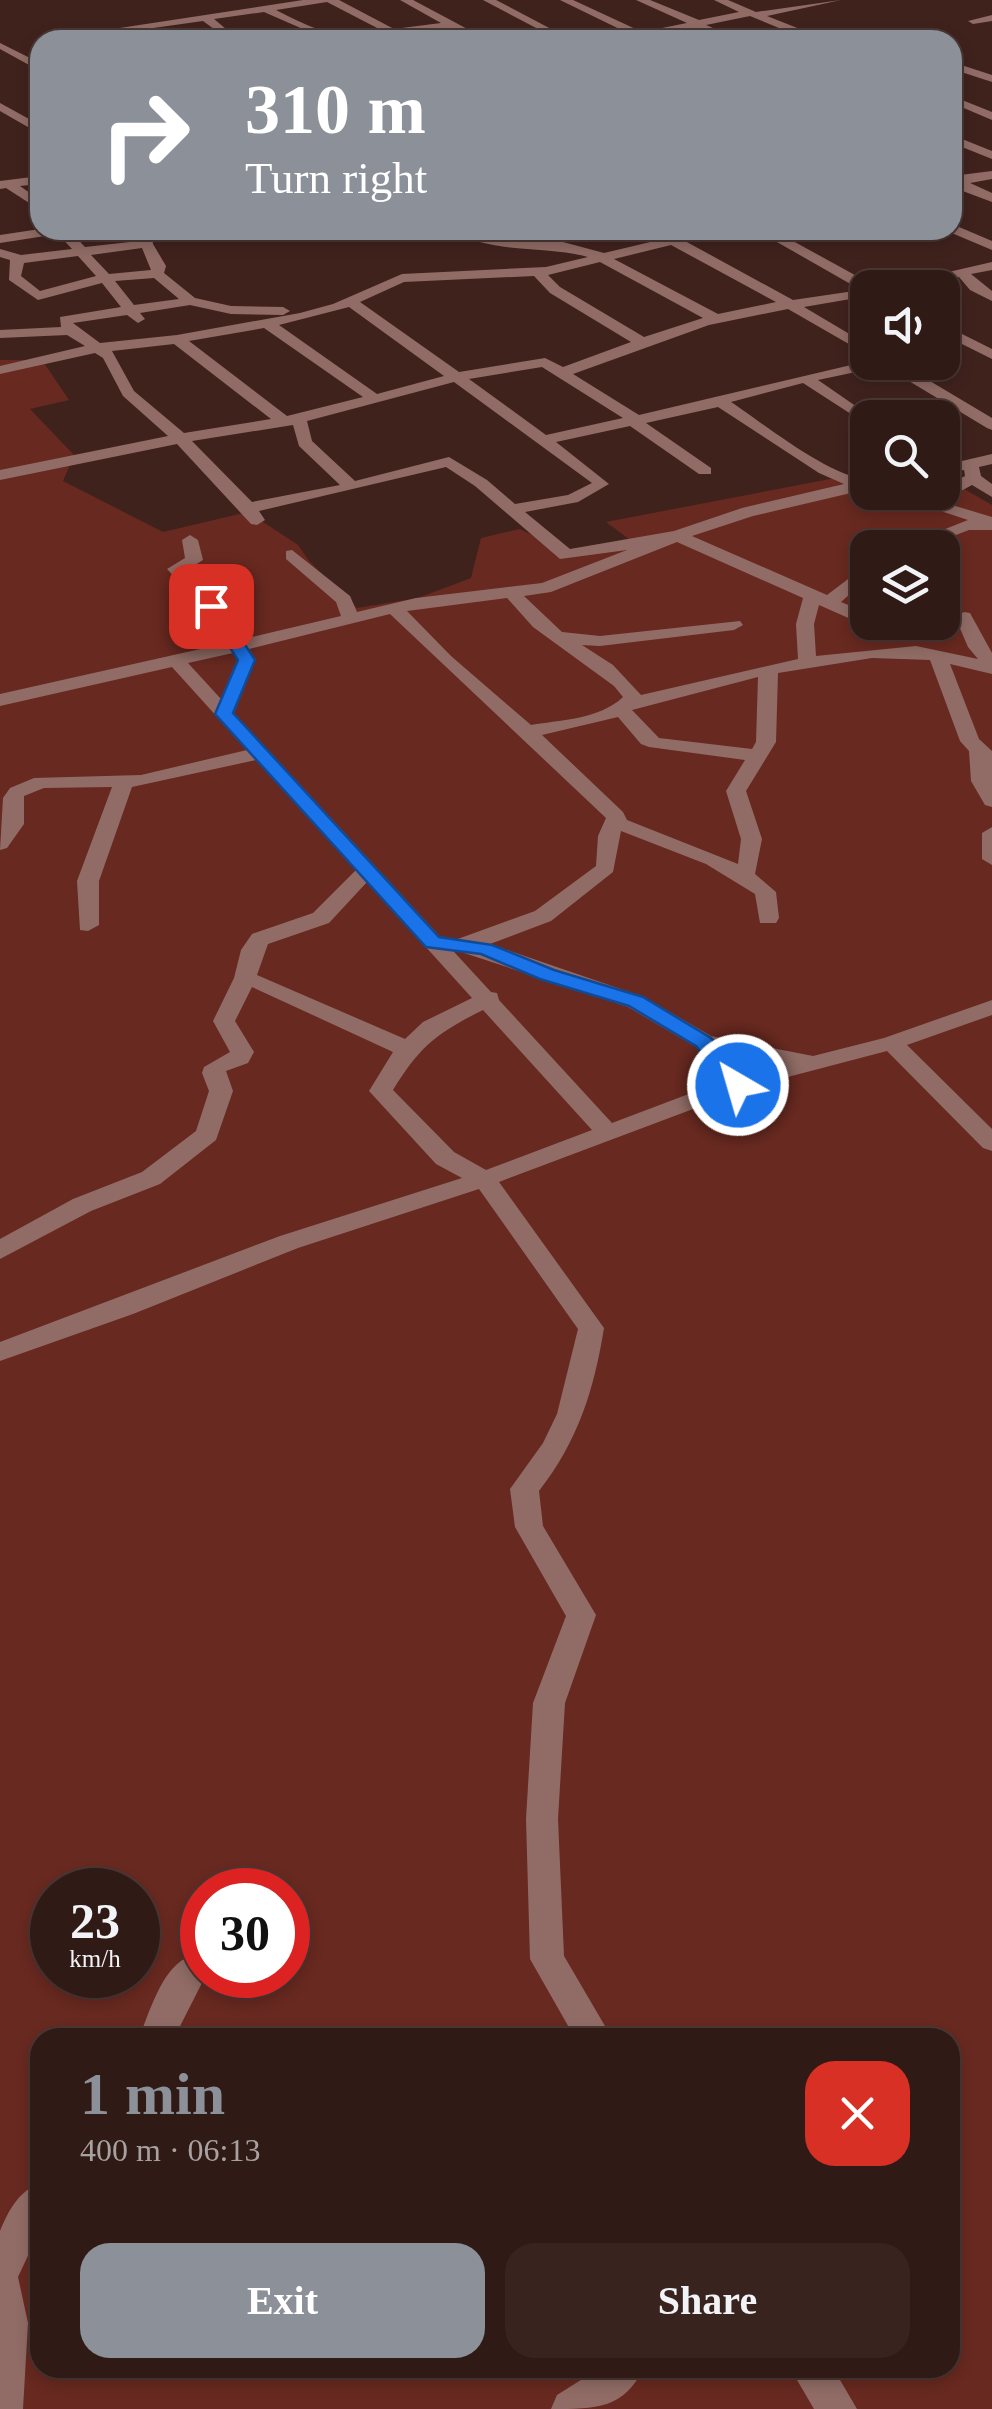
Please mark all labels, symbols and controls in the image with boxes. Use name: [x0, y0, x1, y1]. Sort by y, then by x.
icon: right: [80, 70, 210, 200]
text: 310 m: [245, 71, 426, 148]
text: Turn right: [245, 153, 427, 203]
map controls: [850, 270, 960, 640]
button: sound: [850, 270, 960, 380]
button: search: [850, 400, 960, 510]
button: layers: [850, 530, 960, 640]
pin: [169, 564, 254, 649]
icon: arrive: [184, 579, 239, 634]
position arrow: [686, 1033, 790, 1137]
speed limit sign: 30: [180, 1868, 310, 1998]
text: 23: [70, 1893, 120, 1949]
text: km/h: [69, 1945, 121, 1972]
text: 1 min: [80, 2061, 225, 2127]
button: close: [805, 2061, 910, 2166]
text: 400 m · 06:13: [80, 2132, 260, 2168]
button: Exit: [80, 2243, 485, 2358]
button: Share: [505, 2243, 910, 2358]

